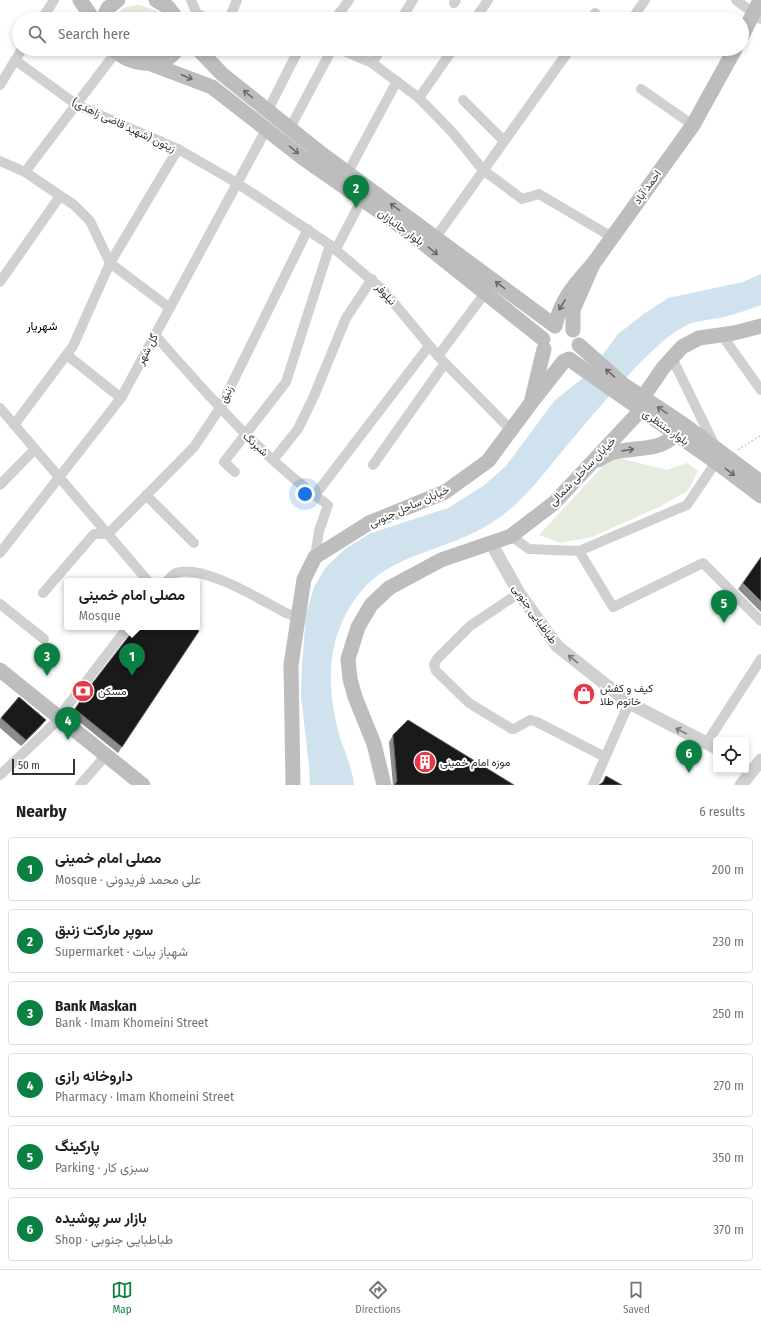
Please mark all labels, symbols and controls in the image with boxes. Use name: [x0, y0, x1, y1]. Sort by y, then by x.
search box: [12, 12, 749, 56]
icon: search: [26, 23, 48, 45]
text: Search here: [58, 25, 130, 43]
one-way arrow: [181, 74, 193, 81]
one-way arrow: [242, 90, 253, 98]
street label: زیتون (شهید قاضی زاهدی): [70, 96, 178, 155]
one-way arrow: [288, 146, 299, 155]
street label: احمد آباد: [631, 168, 664, 207]
pin: 2: [343, 175, 369, 208]
one-way arrow: [390, 203, 401, 211]
street label: بلوار جانبازان: [375, 206, 426, 248]
one-way arrow: [427, 247, 438, 256]
street label: نیلوفر: [372, 280, 399, 308]
one-way arrow: [494, 280, 505, 289]
one-way arrow: [557, 299, 565, 311]
district label: شهریار: [25, 319, 58, 334]
street label: گل شهر: [133, 331, 161, 368]
one-way arrow: [605, 369, 615, 378]
street label: زنبق: [217, 383, 236, 405]
one-way arrow: [656, 405, 668, 413]
street label: بلوار منتظری: [640, 407, 691, 448]
street label: شبرنگ: [240, 430, 271, 459]
street label: خیابان ساحلی شمالی: [546, 434, 619, 508]
one-way arrow: [621, 446, 634, 454]
one-way arrow: [724, 468, 735, 476]
street label: خیابان ساحل جنوبی: [367, 483, 451, 530]
your location: [295, 484, 315, 504]
popup: [64, 578, 200, 630]
street label: طباطبایی جنوبی: [509, 582, 560, 647]
text: مصلی امام خمینی: [79, 586, 185, 604]
pin: 5: [711, 590, 737, 623]
text: Mosque: [79, 608, 121, 623]
pin: 3: [34, 643, 60, 676]
pin: 1: [119, 643, 145, 676]
one-way arrow: [568, 655, 579, 663]
bank icon: مسکن: [70, 678, 96, 704]
shop icon: کیف و کفش خانوم طلا: [571, 681, 597, 707]
place label: کیف و کفش خانوم طلا: [600, 682, 653, 709]
place label: مسکن: [98, 685, 127, 698]
pin: 4: [55, 707, 81, 740]
one-way arrow: [675, 727, 687, 734]
map controls: [713, 737, 749, 773]
button: locate: [713, 737, 749, 773]
pin: 6: [676, 740, 702, 773]
building icon: موزه امام خمینی: [412, 749, 438, 775]
place label: موزه امام خمینی: [440, 756, 510, 770]
scale bar: [12, 757, 75, 776]
text: 50 m: [18, 759, 40, 772]
text: Nearby: [16, 801, 67, 822]
text: 6 results: [699, 804, 745, 819]
text: مصلی امام خمینی: [55, 849, 161, 867]
text: 1: [27, 862, 33, 877]
text: 200 m: [712, 862, 744, 877]
text: Mosque · علی محمد فریدونی: [55, 872, 201, 887]
text: سوپر مارکت زنبق: [55, 921, 153, 939]
text: 2: [27, 934, 33, 949]
text: 230 m: [713, 934, 744, 949]
text: Supermarket · شهباز بیات: [55, 944, 188, 959]
text: Bank Maskan: [55, 997, 137, 1015]
text: 3: [27, 1006, 33, 1021]
text: 250 m: [712, 1006, 744, 1021]
text: Bank · Imam Khomeini Street: [55, 1015, 209, 1030]
text: داروخانه رازی: [55, 1067, 133, 1085]
text: 4: [27, 1078, 33, 1093]
text: 270 m: [713, 1078, 744, 1093]
text: Pharmacy · Imam Khomeini Street: [55, 1089, 234, 1104]
text: پارکینگ: [55, 1137, 100, 1155]
text: 5: [27, 1150, 33, 1165]
text: 350 m: [712, 1150, 744, 1165]
text: Parking · سبزی کار: [55, 1160, 149, 1175]
text: بازار سر پوشیده: [55, 1209, 147, 1227]
text: 6: [27, 1222, 33, 1237]
text: 370 m: [713, 1222, 744, 1237]
text: Shop · طباطبایی جنوبی: [55, 1232, 173, 1247]
tab: Map: [111, 1279, 133, 1316]
tab: Directions: [355, 1279, 401, 1316]
tab: Saved: [623, 1279, 650, 1316]

